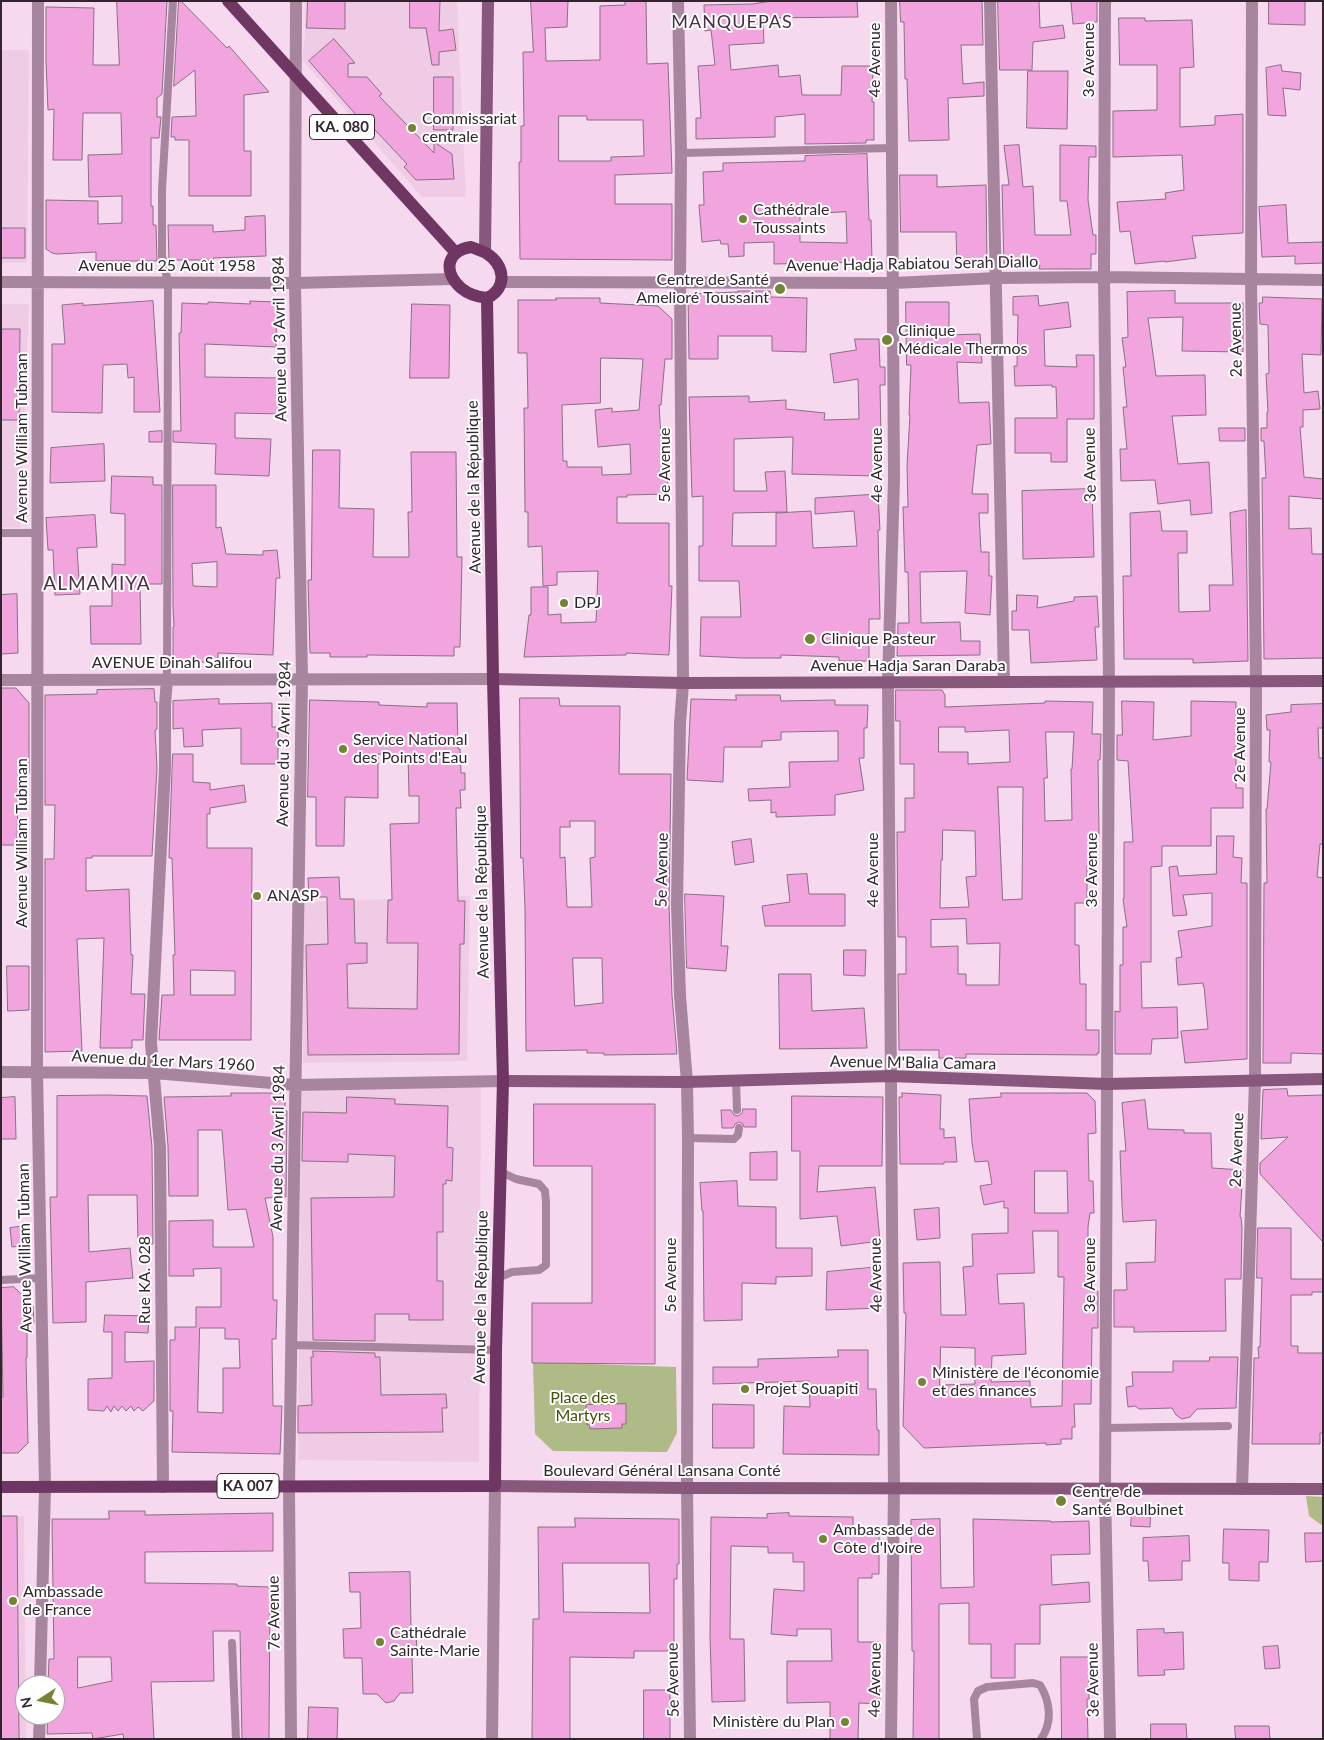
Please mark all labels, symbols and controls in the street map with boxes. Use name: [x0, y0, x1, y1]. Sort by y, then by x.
district label: MANQUEPAS: [670, 11, 794, 33]
street label: 4e Avenue: [865, 23, 885, 97]
street label: 3e Avenue: [1079, 23, 1099, 97]
place label: Commissariat centrale: [422, 109, 517, 147]
road number: KA. 080: [310, 114, 374, 140]
marker: Commissariat centrale: [406, 122, 418, 134]
place label: Cathédrale Toussaints: [753, 200, 829, 238]
marker: Cathédrale Toussaints: [737, 213, 749, 225]
street label: Avenue Hadja Rabiatou Serah Diallo: [786, 252, 1038, 276]
street label: Avenue du 25 Août 1958: [78, 256, 256, 276]
street label: Avenue du 3 Avril 1984: [269, 256, 291, 422]
place label: Centre de Santé Amelioré Toussaint: [636, 270, 769, 308]
marker: Centre de Santé Amelioré Toussaint: [773, 282, 787, 296]
street label: 2e Avenue: [1226, 302, 1246, 378]
place label: Clinique Médicale Thermos: [898, 321, 1027, 359]
marker: Clinique Médicale Thermos: [880, 333, 894, 347]
street label: Avenue William Tubman: [12, 353, 32, 523]
street label: Avenue de la République: [463, 400, 485, 574]
street label: 3e Avenue: [1080, 427, 1100, 503]
street label: 5e Avenue: [655, 428, 675, 502]
street label: 4e Avenue: [867, 428, 887, 502]
district label: ALMAMIYA: [42, 573, 152, 595]
place label: DPJ: [574, 593, 601, 613]
marker: DPJ: [558, 597, 570, 609]
place label: Clinique Pasteur: [821, 629, 936, 649]
marker: Clinique Pasteur: [803, 632, 817, 646]
street label: AVENUE Dinah Salifou: [92, 653, 252, 673]
street label: Avenue Hadja Saran Daraba: [810, 656, 1006, 676]
street label: Avenue du 3 Avril 1984: [273, 661, 295, 827]
street label: 2e Avenue: [1230, 708, 1250, 782]
place label: Service National des Points d'Eau: [353, 730, 467, 768]
marker: Service National des Points d'Eau: [337, 743, 349, 755]
street label: Avenue William Tubman: [12, 758, 32, 928]
street label: Avenue de la République: [471, 805, 493, 979]
street label: 5e Avenue: [652, 832, 672, 908]
street label: 4e Avenue: [863, 833, 883, 907]
street label: 3e Avenue: [1082, 833, 1102, 907]
place label: ANASP: [267, 886, 319, 906]
marker: ANASP: [251, 890, 263, 902]
street label: Avenue du 1er Mars 1960: [71, 1047, 255, 1075]
street label: Avenue M'Balia Camara: [830, 1052, 996, 1074]
street label: Avenue du 3 Avril 1984: [267, 1065, 289, 1231]
street label: 2e Avenue: [1226, 1112, 1248, 1188]
street label: Avenue William Tubman: [14, 1163, 36, 1333]
street label: Avenue de la République: [470, 1210, 492, 1384]
street label: Rue KA. 028: [135, 1236, 155, 1324]
street label: 4e Avenue: [866, 1237, 886, 1313]
street label: 5e Avenue: [661, 1238, 681, 1312]
street label: 3e Avenue: [1080, 1238, 1100, 1312]
place label: Ministère de l'économie et des finances: [932, 1363, 1099, 1401]
marker: Ministère de l'économie et des finances: [916, 1376, 928, 1388]
place label: Projet Souapiti: [755, 1379, 858, 1399]
marker: Projet Souapiti: [739, 1383, 751, 1395]
park label: Place des Martyrs: [550, 1388, 616, 1426]
street label: Boulevard Général Lansana Conté: [543, 1461, 781, 1481]
road number: KA 007: [217, 1474, 279, 1498]
place label: Centre de Santé Boulbinet: [1072, 1482, 1183, 1520]
marker: Centre de Santé Boulbinet: [1054, 1494, 1068, 1508]
place label: Ambassade de Côte d'Ivoire: [833, 1520, 935, 1558]
marker: Ambassade de Côte d'Ivoire: [817, 1533, 829, 1545]
street label: 7e Avenue: [264, 1575, 284, 1651]
place label: Ambassade de France: [23, 1582, 103, 1620]
marker: Ambassade de France: [7, 1595, 19, 1607]
place label: Cathédrale Sainte-Marie: [390, 1623, 480, 1661]
marker: Cathédrale Sainte-Marie: [374, 1636, 386, 1648]
street label: 5e Avenue: [663, 1642, 683, 1718]
street label: 4e Avenue: [865, 1642, 885, 1718]
street label: 3e Avenue: [1083, 1642, 1103, 1718]
north arrow: [15, 1675, 65, 1725]
text: N: [16, 1696, 35, 1710]
place label: Ministère du Plan: [712, 1712, 835, 1732]
marker: Ministère du Plan: [839, 1716, 851, 1728]

